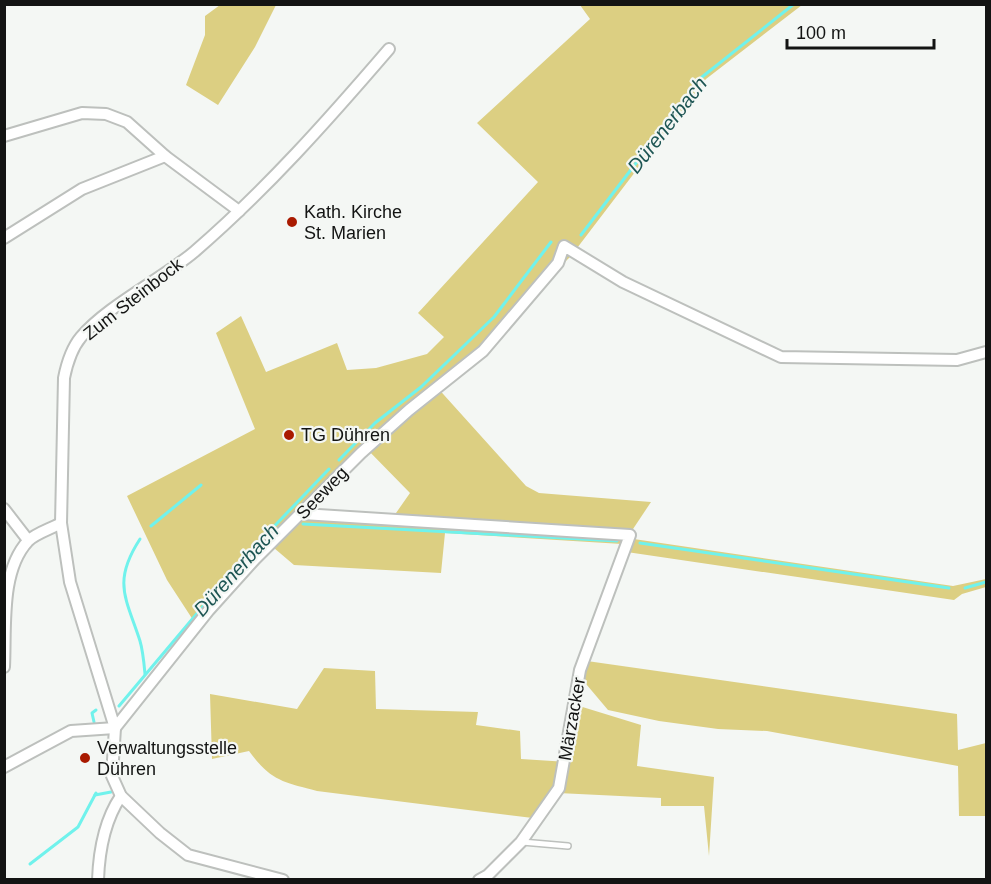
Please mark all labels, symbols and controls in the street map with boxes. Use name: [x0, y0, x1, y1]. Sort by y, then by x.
scale bar: [787, 12, 934, 50]
text: 100 m: [796, 23, 846, 43]
water label: Dürenerbach: [623, 73, 711, 177]
place label: Kath. Kirche St. Marien: [304, 202, 402, 243]
marker: Kath. Kirche St. Marien: [285, 215, 299, 229]
street label: Zum Steinbock: [80, 254, 187, 344]
place label: TG Dühren: [301, 425, 390, 445]
marker: TG Dühren: [282, 428, 296, 442]
street label: Seeweg: [292, 463, 352, 523]
water label: Dürenerbach: [189, 520, 283, 620]
street label: Märzacker: [555, 676, 589, 762]
place label: Verwaltungsstelle Dühren: [97, 738, 237, 779]
marker: Verwaltungsstelle Dühren: [78, 751, 92, 765]

